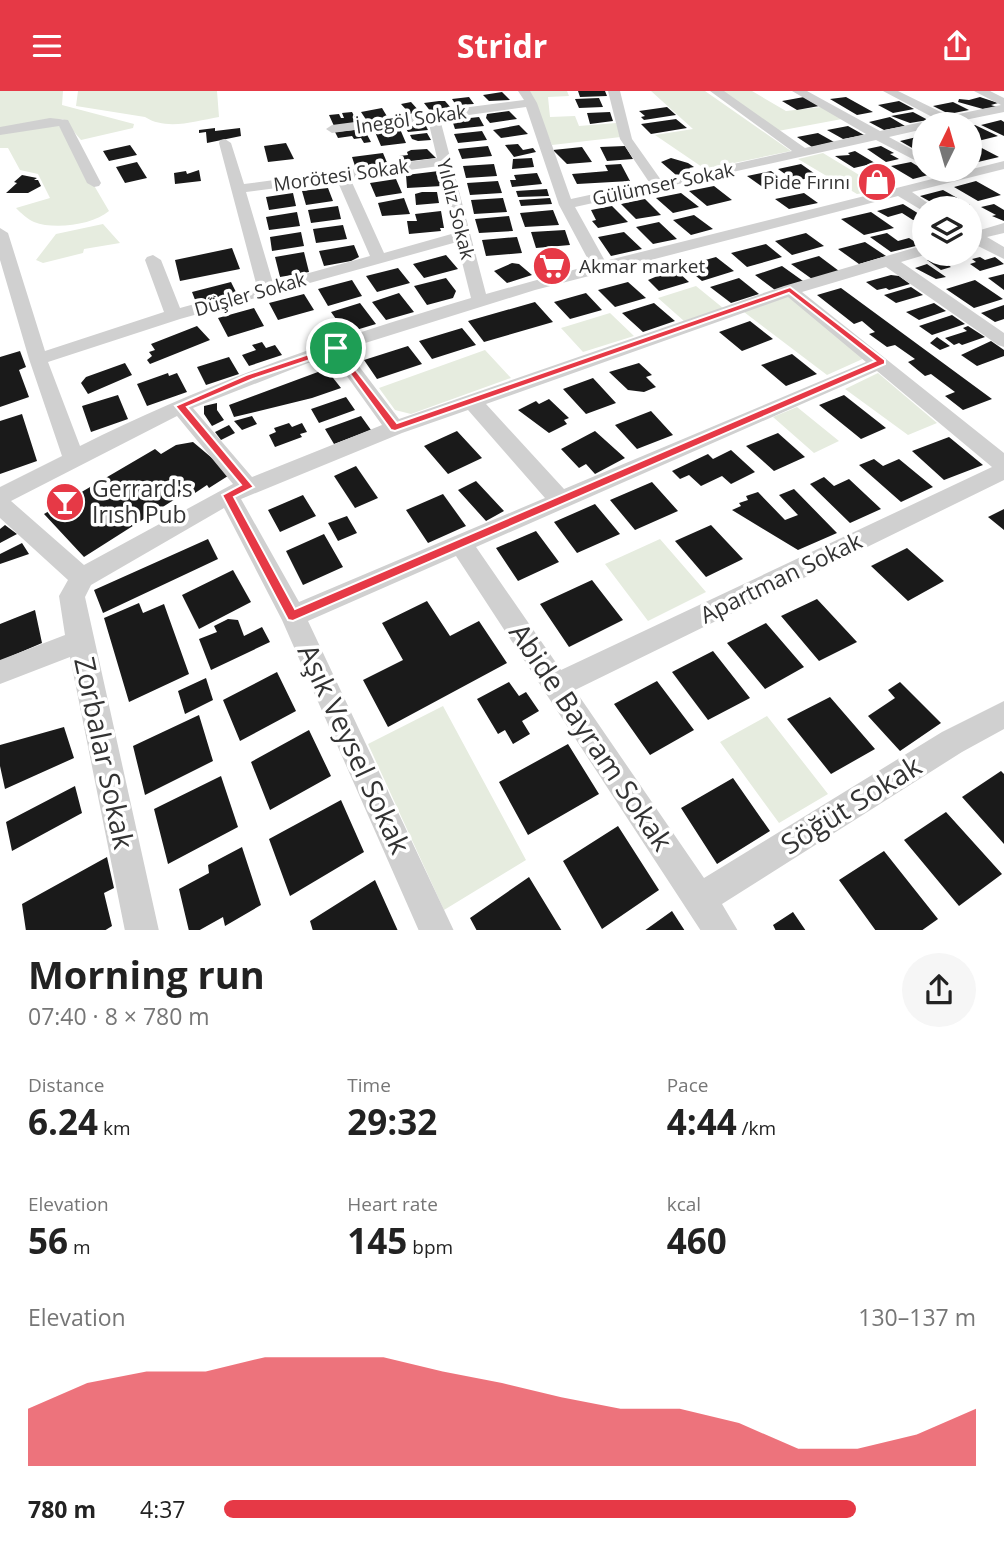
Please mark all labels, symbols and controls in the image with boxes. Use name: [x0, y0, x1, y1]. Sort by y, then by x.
text: Stridr: [457, 24, 547, 67]
icon: menu: [28, 27, 66, 65]
icon: share: [938, 27, 976, 65]
street label: İnegöl Sokak: [354, 98, 468, 140]
north arrow: [912, 112, 982, 182]
map controls: [912, 112, 982, 266]
street label: Morötesi Sokak: [272, 153, 410, 197]
street label: Yıldız Sokak: [431, 156, 481, 262]
street label: Gülümser Sokak: [590, 156, 736, 212]
shop icon: Pide Fırını: [856, 161, 898, 203]
place label: Pide Fırını: [763, 169, 850, 195]
button: layers: [912, 196, 982, 266]
supermarket icon: Akmar market: [531, 245, 573, 287]
place label: Akmar market: [579, 253, 705, 279]
street label: Düşler Sokak: [191, 266, 309, 322]
pin: [306, 318, 366, 378]
icon: arrive: [317, 329, 355, 367]
place label: Gerrard's Irısh Pub: [92, 472, 193, 530]
bar icon: Gerrard's Irısh Pub: [44, 481, 86, 523]
street label: Apartman Sokak: [694, 524, 867, 630]
street label: Abide Bayram Sokak: [501, 615, 682, 858]
street label: Aşık Veysel Sokak: [290, 638, 420, 860]
street label: Zorbalar Sokak: [66, 653, 144, 853]
street label: Söğüt Sokak: [773, 746, 928, 862]
text: Morning run: [28, 948, 265, 1000]
button: share: [902, 953, 976, 1027]
text: 07:40 · 8 × 780 m: [28, 1000, 210, 1032]
text: Distance: [28, 1072, 104, 1098]
text: Time: [347, 1072, 391, 1098]
text: Pace: [667, 1072, 708, 1098]
text: 6.24: [28, 1098, 98, 1145]
text: 29:32: [347, 1098, 437, 1145]
text: 4:44: [667, 1098, 737, 1145]
text: km: [98, 1115, 131, 1141]
text: /km: [737, 1115, 776, 1141]
text: Elevation: [28, 1191, 109, 1217]
text: Heart rate: [347, 1191, 438, 1217]
text: kcal: [667, 1191, 701, 1217]
text: 56: [28, 1217, 68, 1264]
text: 145: [347, 1217, 407, 1264]
text: 460: [667, 1217, 727, 1264]
text: m: [68, 1234, 91, 1260]
text: bpm: [407, 1234, 453, 1260]
text: Elevation: [28, 1301, 126, 1333]
text: 130–137 m: [858, 1301, 976, 1333]
text: 780 m: [28, 1493, 96, 1525]
text: 4:37: [140, 1493, 186, 1525]

